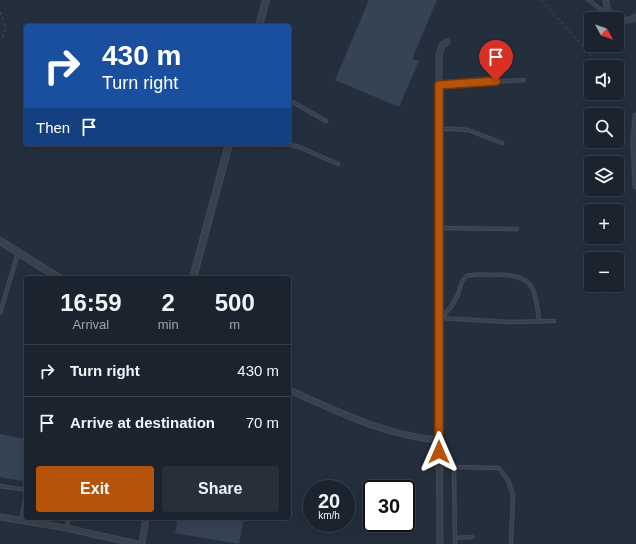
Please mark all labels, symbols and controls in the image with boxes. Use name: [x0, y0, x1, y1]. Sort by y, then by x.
north arrow: [584, 12, 624, 52]
map controls: [584, 12, 624, 292]
icon: right: [36, 40, 88, 92]
text: 430 m: [102, 40, 181, 71]
pin: [479, 40, 513, 81]
icon: arrive: [485, 46, 507, 68]
button: sound: [584, 60, 624, 100]
text: Turn right: [102, 73, 178, 93]
button: search: [584, 108, 624, 148]
icon: arrive: [78, 116, 100, 138]
text: Then: [36, 119, 70, 136]
button: layers: [584, 156, 624, 196]
button: +: [584, 204, 624, 244]
button: −: [584, 252, 624, 292]
text: 16:59: [60, 289, 122, 316]
text: 2: [161, 289, 175, 316]
text: 500: [215, 289, 255, 316]
text: Arrival: [72, 317, 109, 332]
text: min: [158, 317, 179, 332]
text: m: [229, 317, 240, 332]
icon: right: [36, 360, 58, 382]
text: Turn right: [70, 362, 140, 379]
text: 430 m: [237, 362, 279, 379]
icon: arrive: [36, 412, 58, 434]
text: Arrive at destination: [70, 414, 215, 431]
text: 70 m: [246, 414, 279, 431]
position arrow: [418, 431, 460, 473]
button: Exit: [36, 466, 154, 512]
button: Share: [162, 466, 279, 512]
speed limit sign: 30: [363, 480, 415, 532]
text: 20: [318, 490, 340, 512]
text: km/h: [318, 510, 340, 521]

